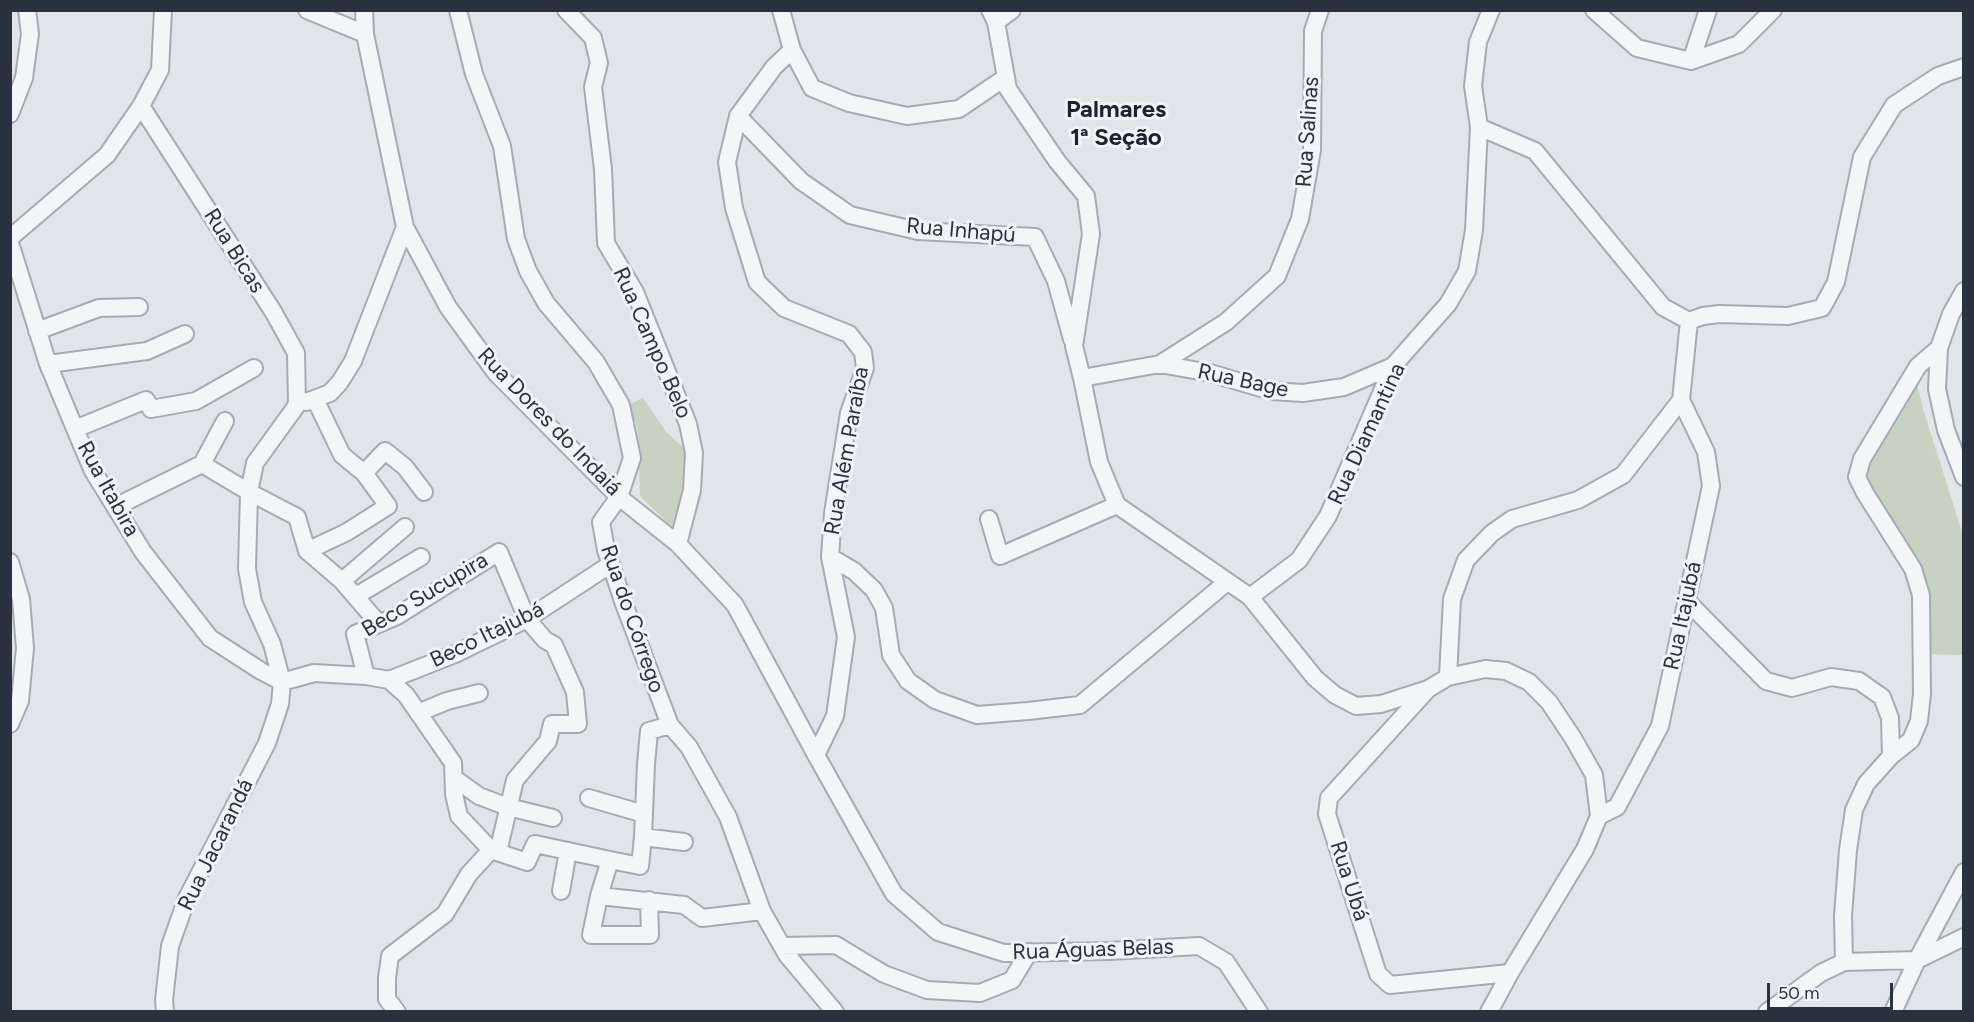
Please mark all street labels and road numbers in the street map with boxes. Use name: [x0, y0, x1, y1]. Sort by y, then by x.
street label: Rua Salinas: [1291, 76, 1325, 188]
street label: Rua Bicas: [198, 204, 270, 298]
street label: Rua Inhapú: [905, 213, 1017, 249]
street label: Rua Campo Belo: [607, 263, 697, 423]
street label: Rua Dores do Indaiá: [472, 343, 626, 501]
street label: Rua Bage: [1195, 358, 1291, 404]
street label: Rua Diamantina: [1323, 359, 1411, 509]
street label: Rua Além Paraíba: [819, 365, 875, 537]
street label: Rua Itabira: [71, 437, 145, 541]
street label: Rua do Córrego: [594, 541, 670, 697]
street label: Beco Sucupira: [357, 547, 493, 643]
street label: Rua Itajubá: [1659, 559, 1707, 673]
street label: Beco Itajubá: [426, 596, 548, 674]
street label: Rua Jacarandá: [173, 775, 259, 915]
street label: Rua Ubá: [1324, 838, 1374, 924]
street label: Rua Águas Belas: [1012, 934, 1174, 966]

